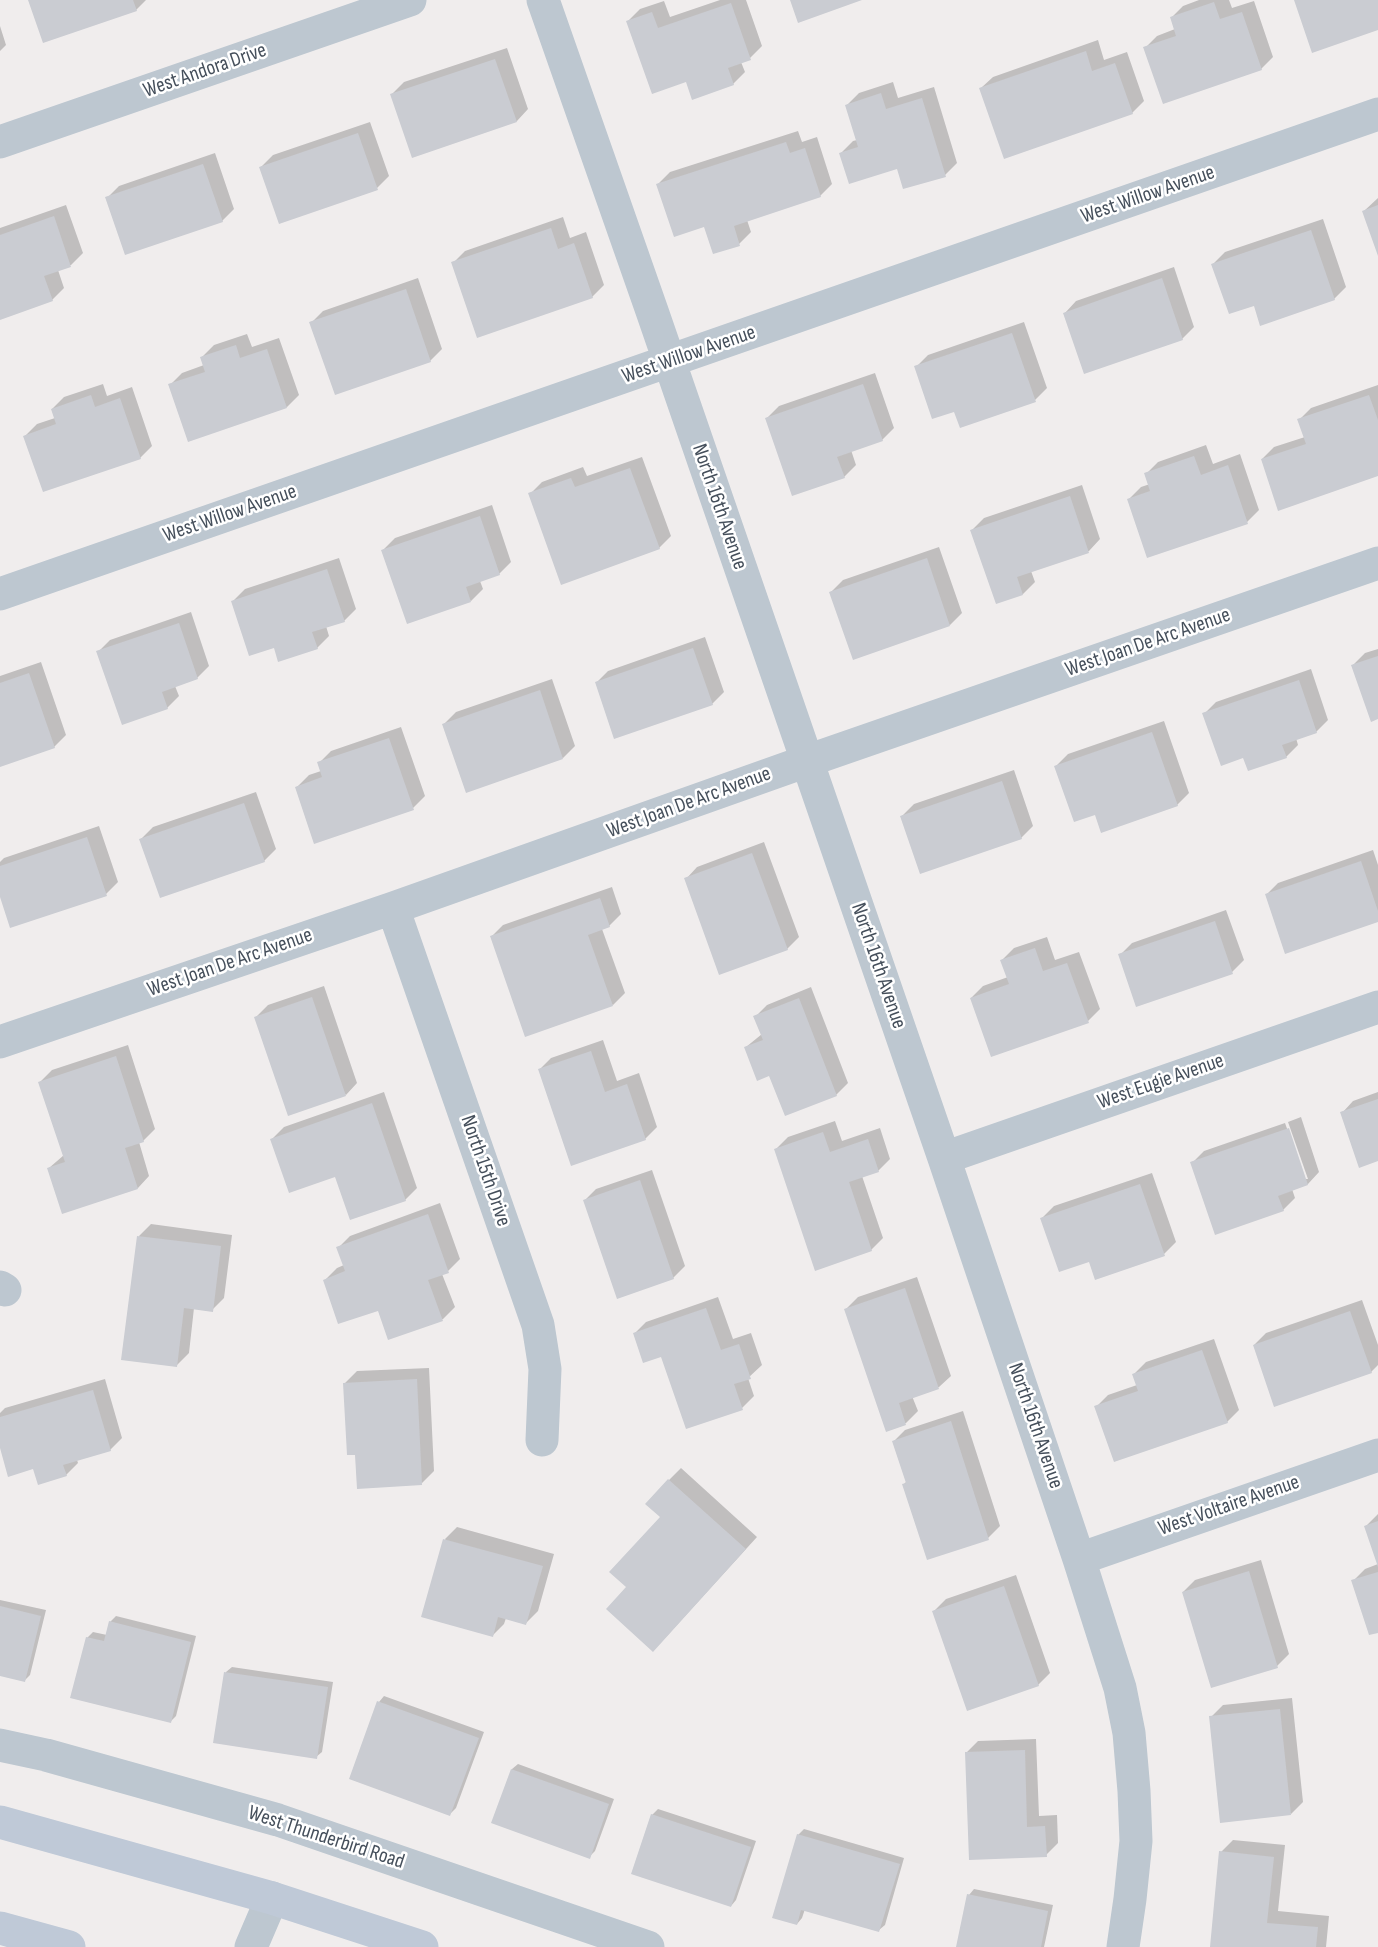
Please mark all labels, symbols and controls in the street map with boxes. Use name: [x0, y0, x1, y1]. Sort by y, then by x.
street label: West Andora Drive: [140, 38, 270, 104]
street label: West Willow Avenue: [1078, 160, 1218, 230]
street label: West Willow Avenue: [619, 320, 759, 390]
street label: North 16th Avenue: [686, 441, 752, 573]
street label: West Willow Avenue: [160, 479, 300, 549]
street label: West Joan De Arc Avenue: [1062, 603, 1234, 683]
street label: West Joan De Arc Avenue: [604, 762, 774, 844]
street label: North 16th Avenue: [845, 900, 911, 1032]
street label: West Joan De Arc Avenue: [144, 923, 316, 1003]
street label: West Eugie Avenue: [1095, 1049, 1227, 1115]
street label: North 15th Drive: [454, 1112, 516, 1230]
street label: North 16th Avenue: [1002, 1360, 1068, 1492]
street label: West Voltaire Avenue: [1155, 1470, 1303, 1542]
street label: West Thunderbird Road: [245, 1801, 407, 1875]

